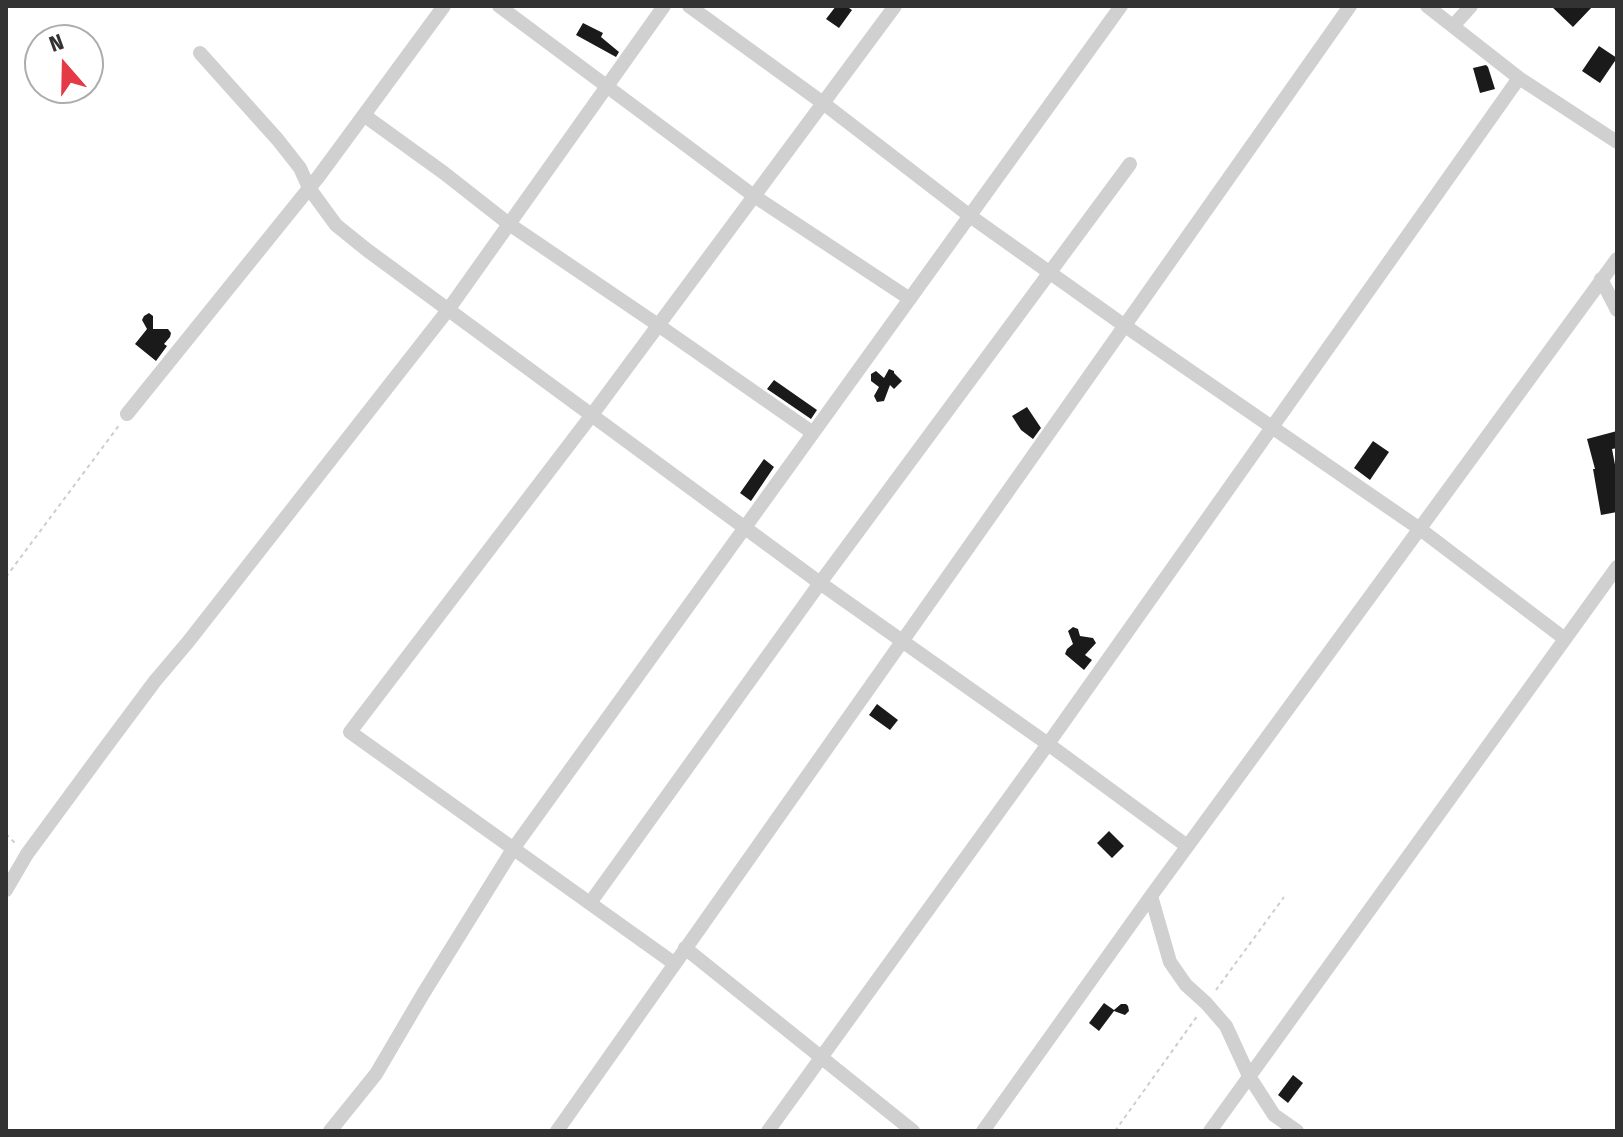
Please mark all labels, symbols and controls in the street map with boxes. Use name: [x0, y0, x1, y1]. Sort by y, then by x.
north arrow: [24, 24, 104, 104]
text: N: [45, 28, 67, 58]

